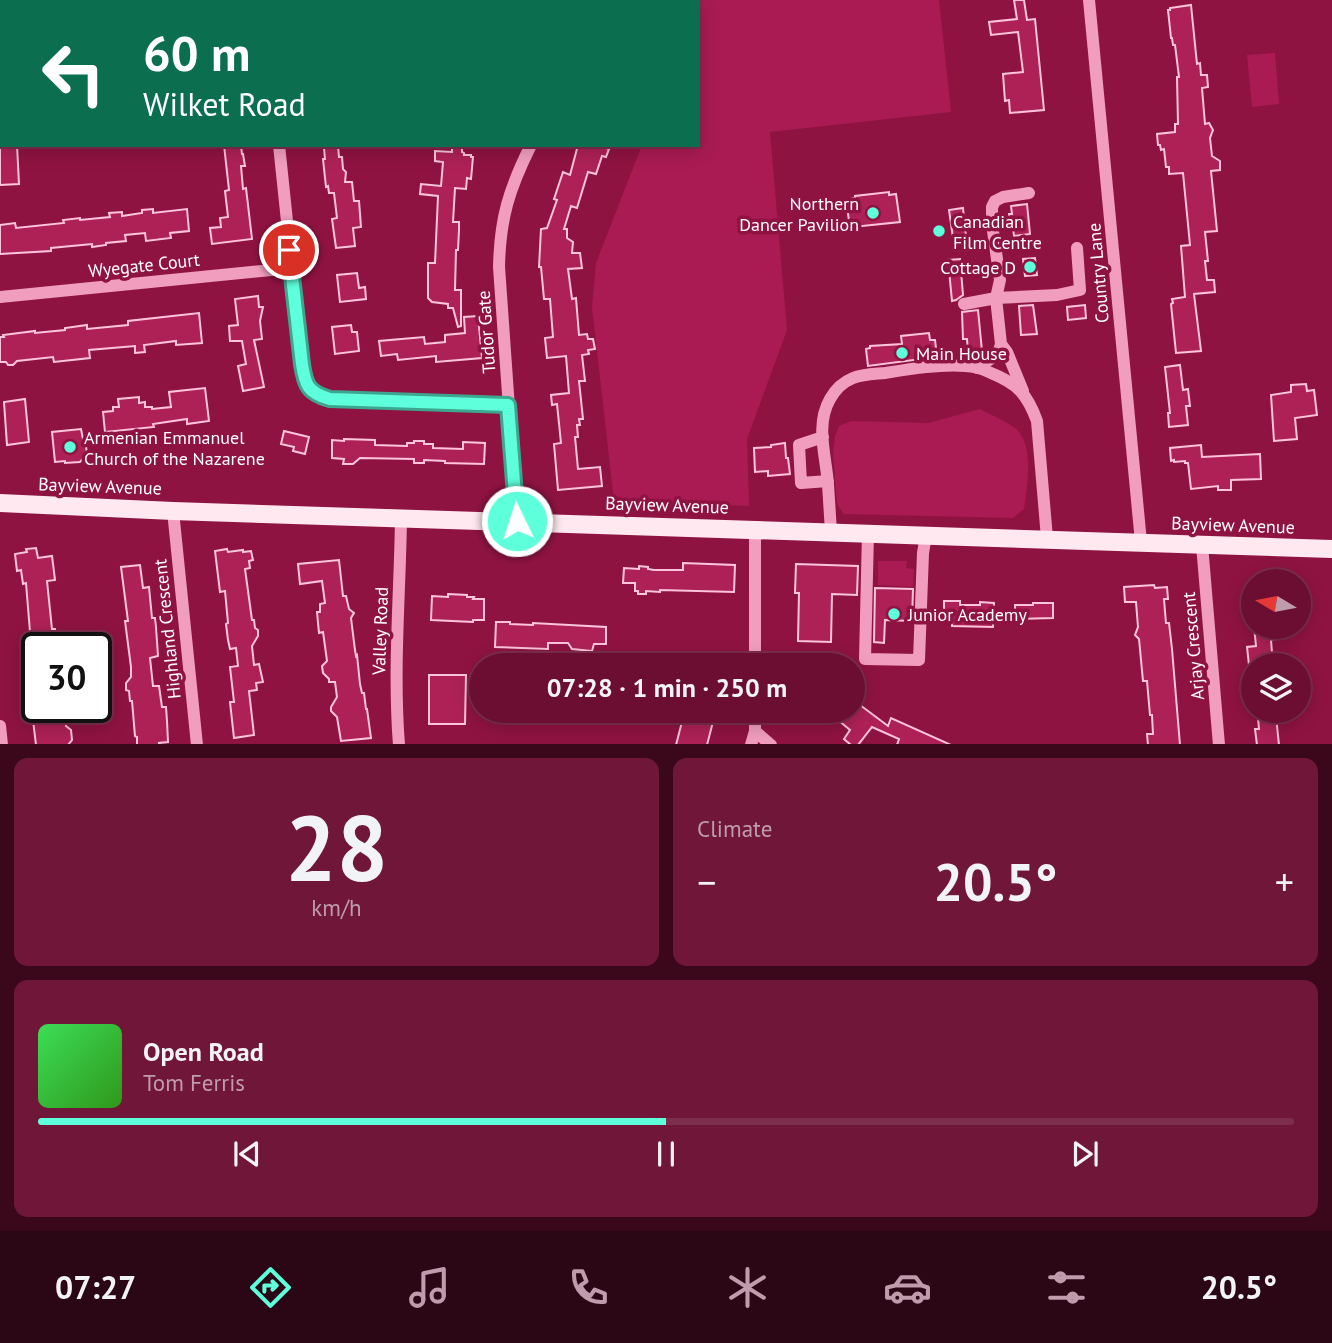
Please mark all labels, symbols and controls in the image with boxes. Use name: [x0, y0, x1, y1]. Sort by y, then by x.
text: 60 m: [143, 21, 250, 85]
icon: left: [28, 28, 119, 119]
text: Wilket Road: [143, 83, 306, 125]
place label: Northern Dancer Pavilion: [739, 192, 859, 236]
marker: Northern Dancer Pavilion: [865, 205, 881, 221]
place label: Canadian Film Centre: [953, 210, 1042, 254]
pin: [259, 220, 319, 280]
street label: Country Lane: [1082, 222, 1114, 324]
marker: Canadian Film Centre: [931, 223, 947, 239]
icon: arrive: [270, 231, 308, 269]
street label: Wyegate Court: [87, 248, 201, 282]
place label: Cottage D: [940, 256, 1016, 279]
marker: Cottage D: [1022, 259, 1038, 275]
street label: Tudor Gate: [472, 290, 500, 374]
place label: Main House: [916, 342, 1007, 365]
marker: Main House: [894, 345, 910, 361]
place label: Armenian Emmanuel Church of the Nazarene: [84, 426, 265, 470]
marker: Armenian Emmanuel Church of the Nazarene: [62, 439, 78, 455]
street label: Bayview Avenue: [38, 472, 162, 500]
position arrow: [480, 484, 554, 558]
street label: Bayview Avenue: [605, 491, 729, 519]
street label: Bayview Avenue: [1171, 511, 1295, 539]
street label: Highland Crescent: [148, 558, 186, 700]
north arrow: [1241, 569, 1311, 639]
map controls: [1241, 569, 1311, 723]
street label: Valley Road: [367, 587, 393, 676]
street label: Arjay Crescent: [1177, 591, 1209, 701]
place label: Junior Academy: [907, 603, 1027, 626]
marker: Junior Academy: [886, 606, 902, 622]
speed limit sign: 30: [21, 632, 112, 723]
button: layers: [1241, 653, 1311, 723]
text: 07:28 · 1 min · 250 m: [547, 671, 787, 704]
text: 28: [285, 788, 388, 906]
text: Climate: [697, 814, 772, 843]
text: 20.5°: [934, 848, 1057, 915]
text: −: [697, 857, 716, 906]
text: +: [1275, 857, 1294, 906]
text: km/h: [311, 893, 362, 922]
text: Open Road: [143, 1035, 264, 1068]
text: Tom Ferris: [143, 1068, 245, 1097]
icon: previous: [228, 1135, 266, 1173]
icon: pause: [647, 1135, 685, 1173]
icon: next: [1066, 1135, 1104, 1173]
icon: directions: [246, 1263, 295, 1312]
icon: music: [405, 1263, 454, 1312]
icon: phone: [564, 1263, 613, 1312]
icon: climate: [723, 1263, 772, 1312]
icon: car: [883, 1263, 932, 1312]
icon: filters: [1042, 1263, 1091, 1312]
text: 07:27: [55, 1266, 136, 1308]
text: 20.5°: [1201, 1266, 1277, 1308]

